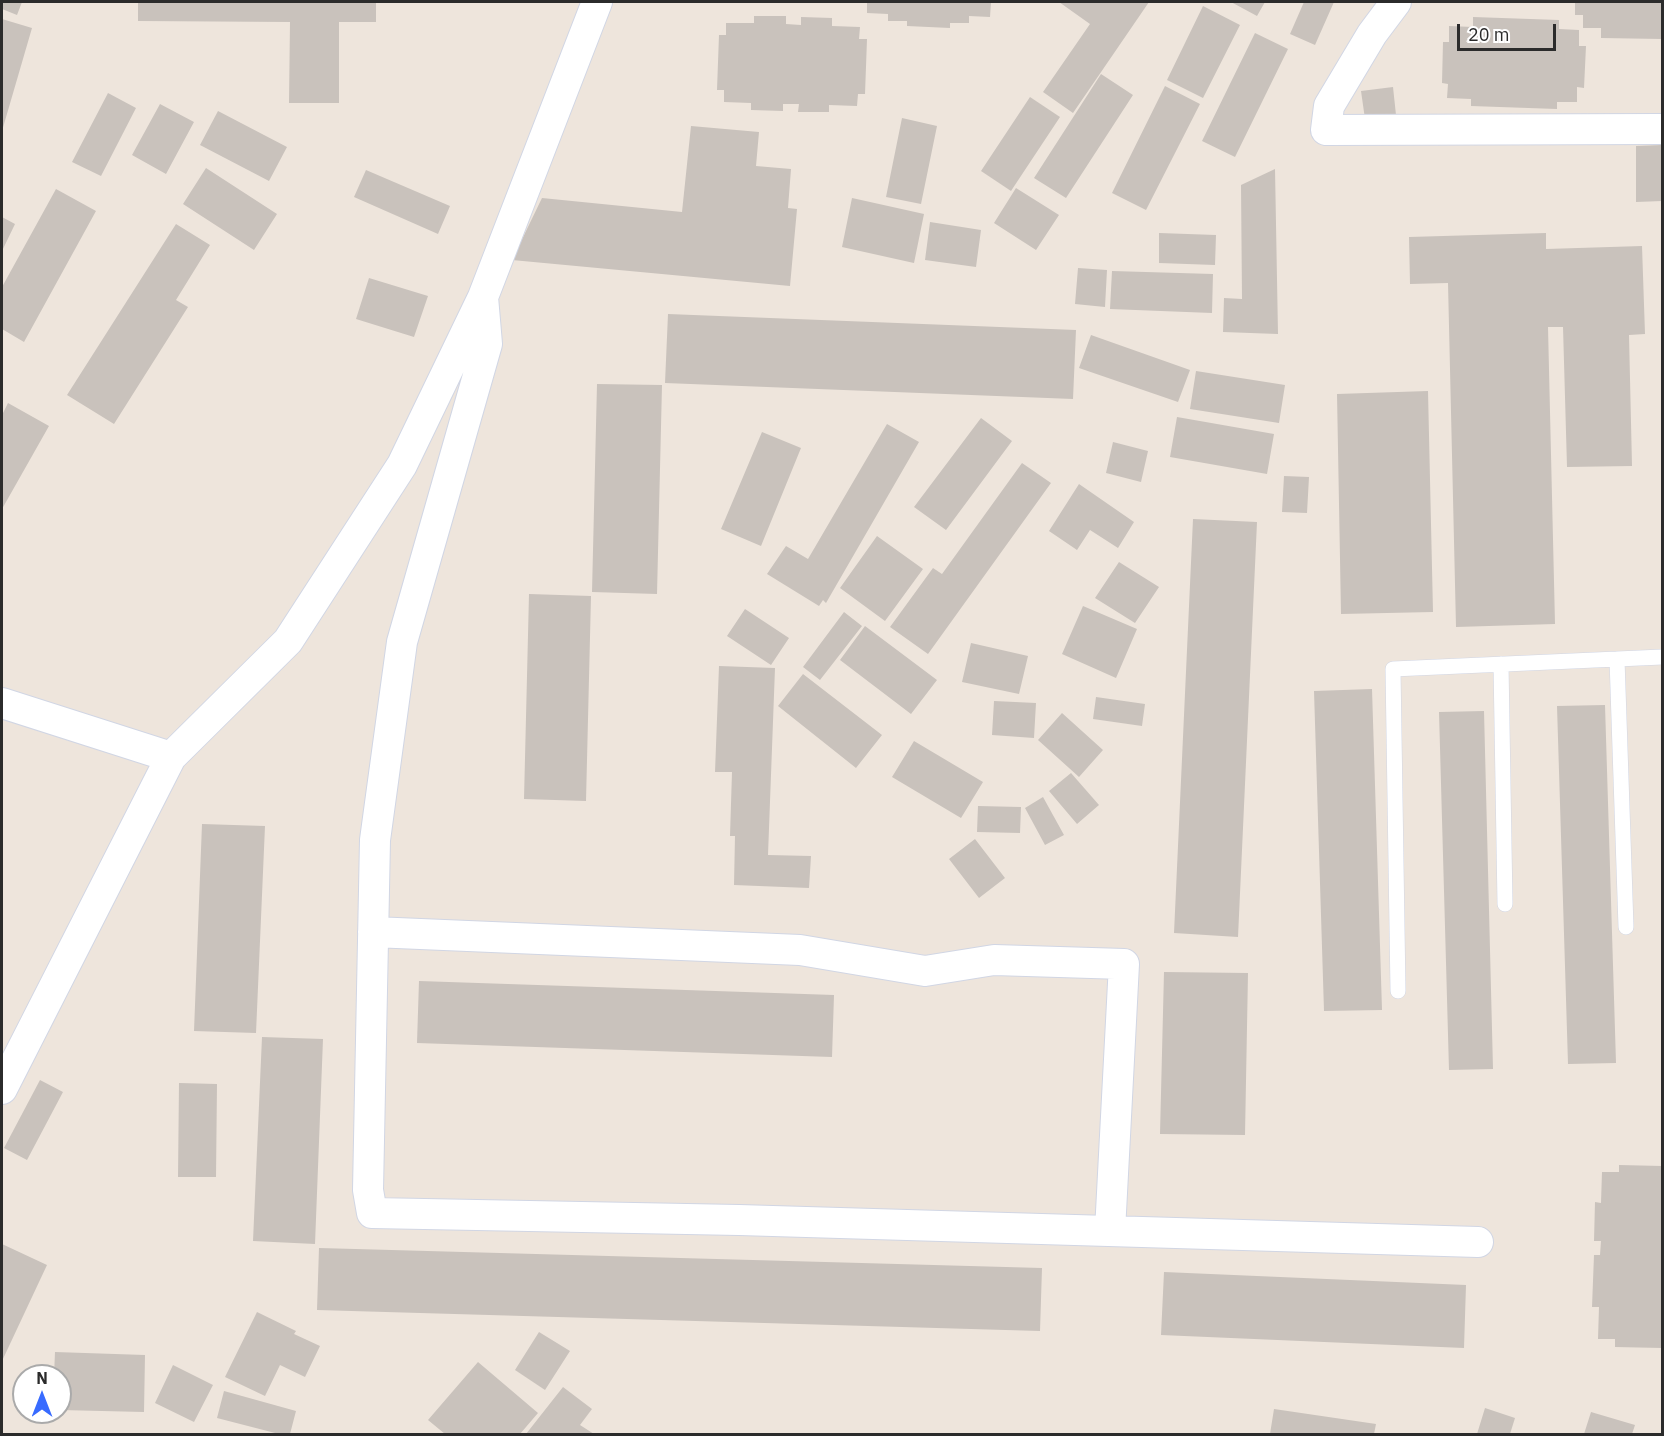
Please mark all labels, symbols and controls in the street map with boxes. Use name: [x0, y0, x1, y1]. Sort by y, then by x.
scale bar: [1460, 12, 1559, 50]
text: 20 m: [1468, 23, 1510, 46]
north arrow: [12, 1364, 72, 1424]
text: N: [36, 1368, 48, 1388]

